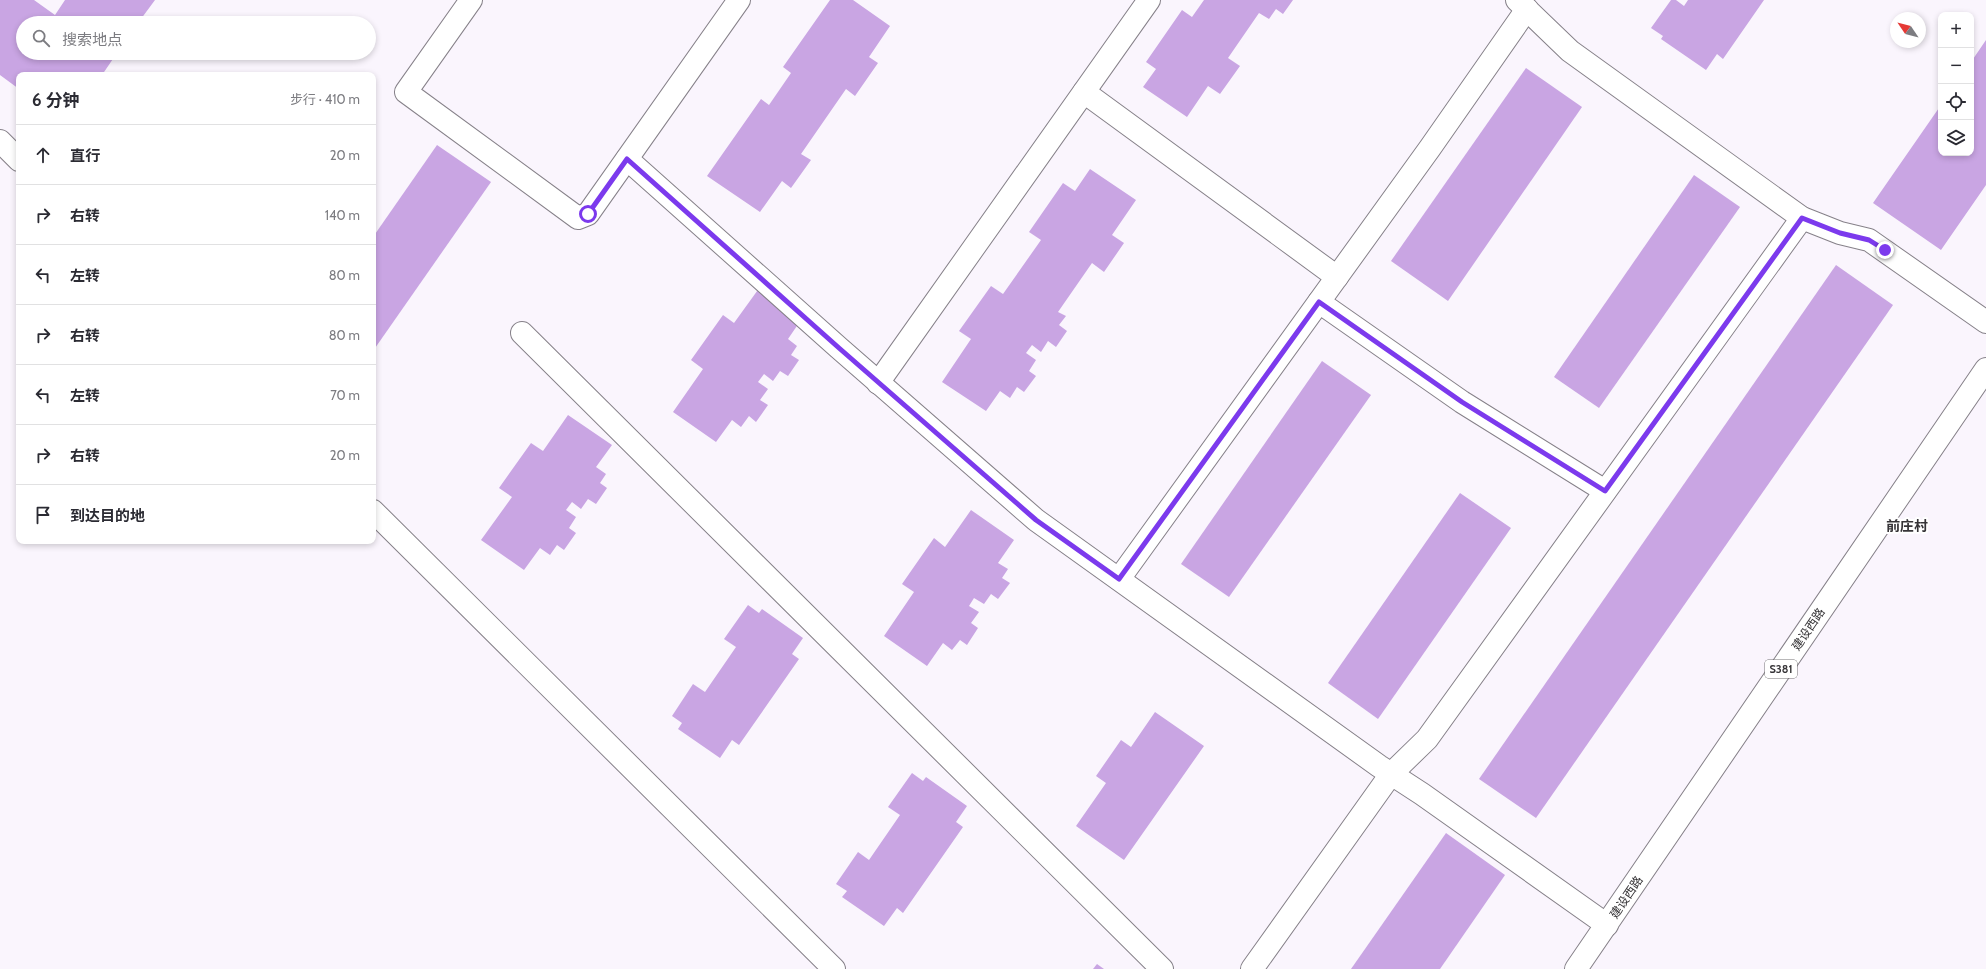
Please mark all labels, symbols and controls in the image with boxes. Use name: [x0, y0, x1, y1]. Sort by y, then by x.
north arrow: [1890, 12, 1926, 48]
map controls: [1938, 12, 1974, 156]
button: +: [1938, 12, 1974, 48]
search box: [16, 16, 376, 60]
icon: search: [30, 27, 52, 49]
text: 搜索地点: [62, 31, 122, 49]
button: −: [1938, 48, 1974, 84]
button: locate: [1938, 84, 1974, 120]
text: 6 分钟: [32, 90, 79, 110]
text: 步行 · 410 m: [290, 91, 360, 107]
button: layers: [1938, 120, 1974, 156]
icon: ahead: [32, 144, 54, 166]
text: 直行: [70, 147, 100, 165]
text: 20 m: [330, 147, 360, 163]
icon: right: [32, 204, 54, 226]
route start: [579, 205, 597, 223]
text: 右转: [70, 207, 100, 225]
text: 140 m: [325, 207, 360, 223]
route end: [1876, 241, 1894, 259]
icon: left: [32, 264, 54, 286]
text: 左转: [70, 267, 100, 285]
text: 80 m: [329, 267, 360, 283]
icon: right: [32, 324, 54, 346]
text: 右转: [70, 327, 100, 345]
text: 80 m: [329, 327, 360, 343]
icon: left: [32, 384, 54, 406]
text: 左转: [70, 387, 100, 405]
text: 70 m: [330, 387, 360, 403]
icon: right: [32, 444, 54, 466]
text: 右转: [70, 447, 100, 465]
text: 20 m: [330, 447, 360, 463]
icon: arrive: [32, 504, 54, 526]
text: 到达目的地: [70, 507, 145, 525]
district label: 前庄村: [1886, 517, 1928, 535]
street label: 建设西路: [1788, 605, 1828, 653]
road number: S381: [1765, 660, 1797, 678]
street label: 建设西路: [1606, 873, 1646, 921]

